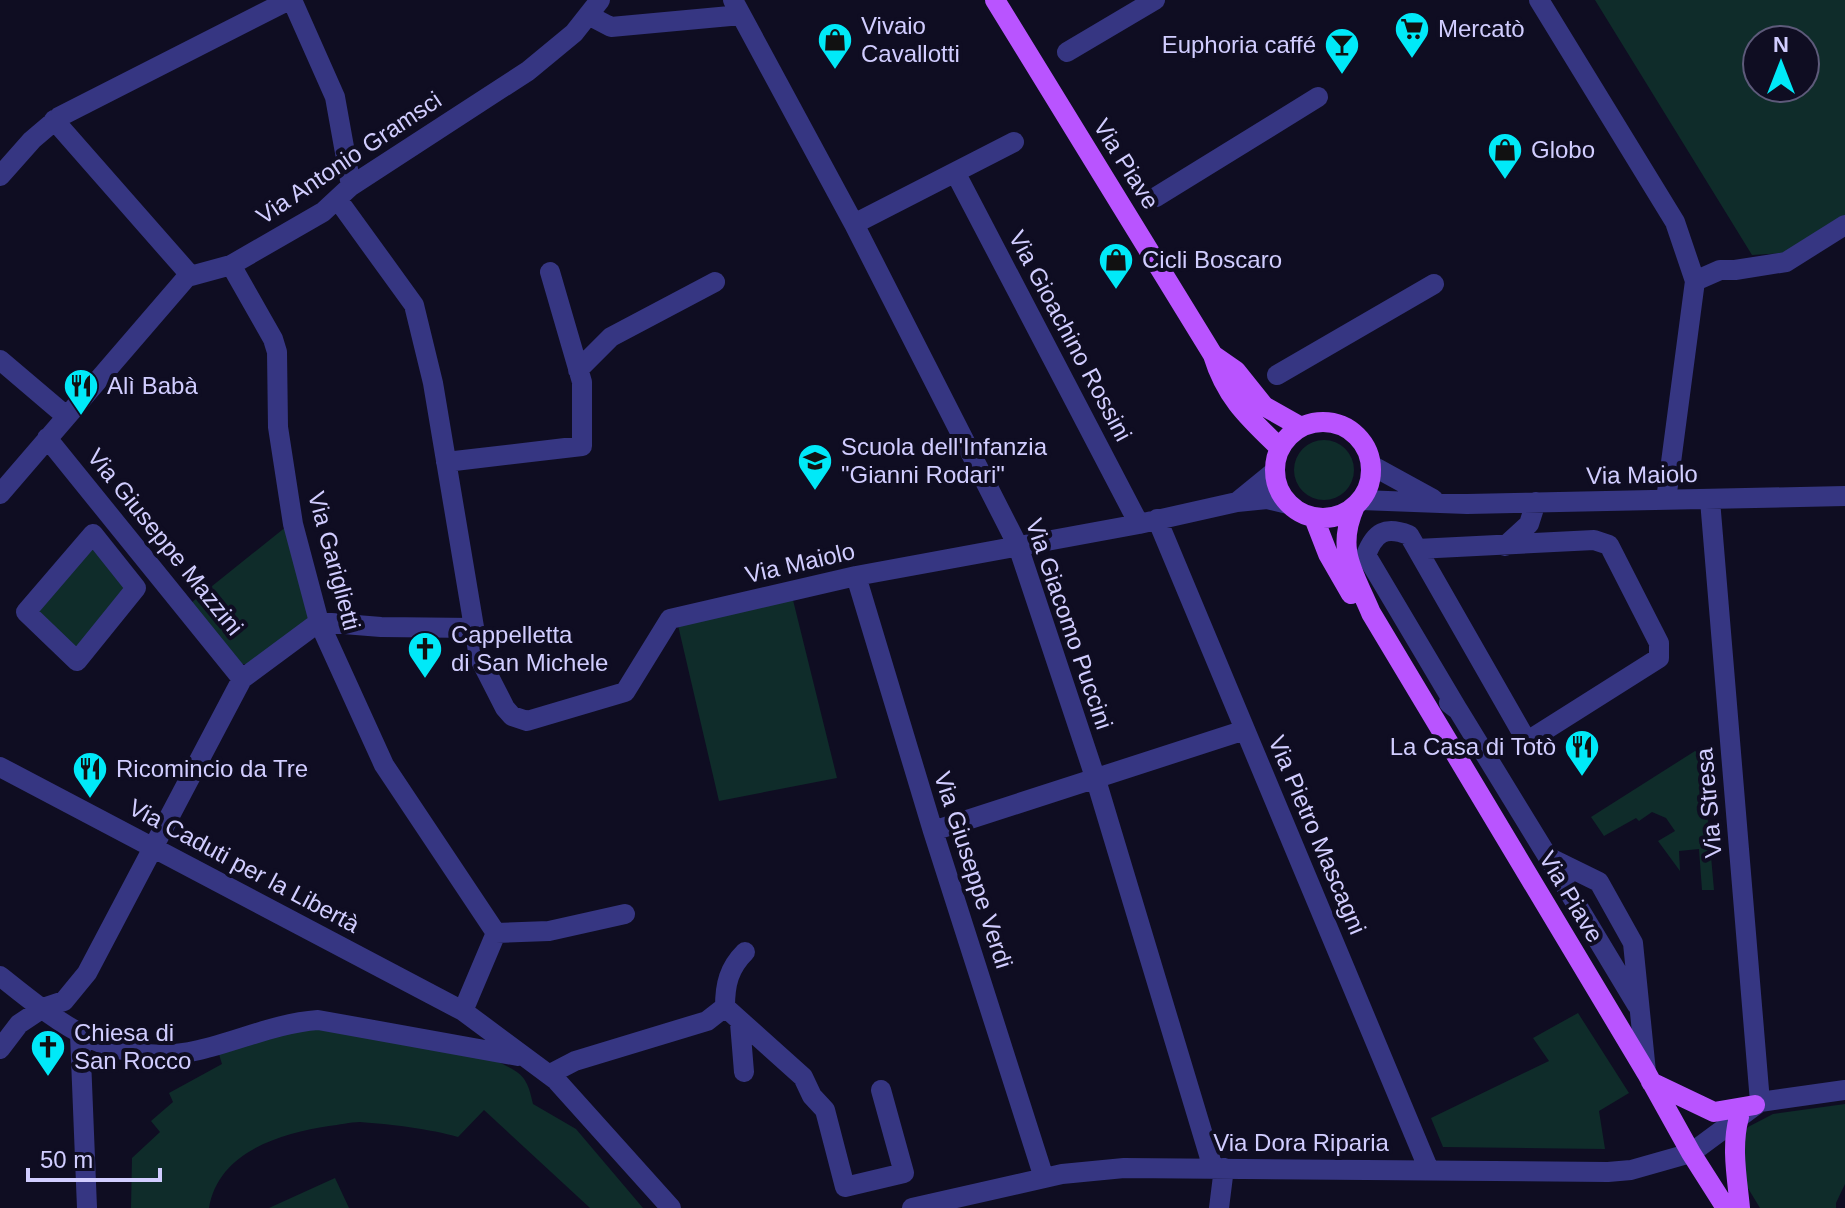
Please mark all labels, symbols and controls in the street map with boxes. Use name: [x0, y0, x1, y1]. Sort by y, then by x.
supermarket icon: Mercatò: [1393, 10, 1431, 60]
place label: Vivaio Cavallotti: [861, 12, 960, 67]
place label: Mercatò: [1438, 15, 1525, 42]
shop icon: Vivaio Cavallotti: [816, 21, 854, 71]
north arrow: [1741, 24, 1821, 104]
bar icon: Euphoria caffé: [1323, 26, 1361, 76]
place label: Euphoria caffé: [1162, 31, 1316, 58]
text: N: [1773, 32, 1789, 57]
street label: Via Antonio Gramsci: [251, 86, 446, 229]
street label: Via Piave: [1088, 114, 1165, 214]
shop icon: Globo: [1486, 131, 1524, 181]
place label: Globo: [1531, 136, 1595, 163]
street label: Via Gioachino Rossini: [1004, 226, 1137, 446]
shop icon: Cicli Boscaro: [1097, 241, 1135, 291]
place label: Cicli Boscaro: [1142, 246, 1282, 273]
restaurant icon: Alì Babà: [62, 367, 100, 417]
place label: Alì Babà: [107, 372, 198, 399]
place label: Scuola dell'Infanzia "Gianni Rodari": [841, 433, 1048, 488]
school or university icon: Scuola dell'Infanzia "Gianni Rodari": [796, 442, 834, 492]
street label: Via Giuseppe Mazzini: [82, 443, 249, 640]
street label: Via Maiolo: [1586, 460, 1698, 489]
street label: Via Gariglietti: [303, 489, 366, 633]
street label: Via Giacomo Puccini: [1021, 515, 1118, 733]
street label: Via Maiolo: [742, 537, 857, 588]
place label: Cappelletta di San Michele: [451, 621, 608, 676]
church icon: Cappelletta di San Michele: [406, 630, 444, 680]
restaurant icon: La Casa di Totò: [1563, 728, 1601, 778]
street label: Via Pietro Mascagni: [1263, 731, 1371, 938]
place label: La Casa di Totò: [1390, 733, 1556, 760]
street label: Via Stresa: [1690, 746, 1727, 859]
restaurant icon: Ricomincio da Tre: [71, 750, 109, 800]
place label: Ricomincio da Tre: [116, 755, 308, 782]
street label: Via Giuseppe Verdi: [929, 768, 1018, 972]
street label: Via Caduti per la Libertà: [124, 793, 365, 938]
street label: Via Piave: [1534, 847, 1609, 947]
place label: Chiesa di San Rocco: [74, 1019, 191, 1074]
church icon: Chiesa di San Rocco: [29, 1028, 67, 1078]
street label: Via Dora Riparia: [1213, 1129, 1389, 1156]
scale bar: [28, 1132, 160, 1182]
text: 50 m: [40, 1146, 93, 1173]

